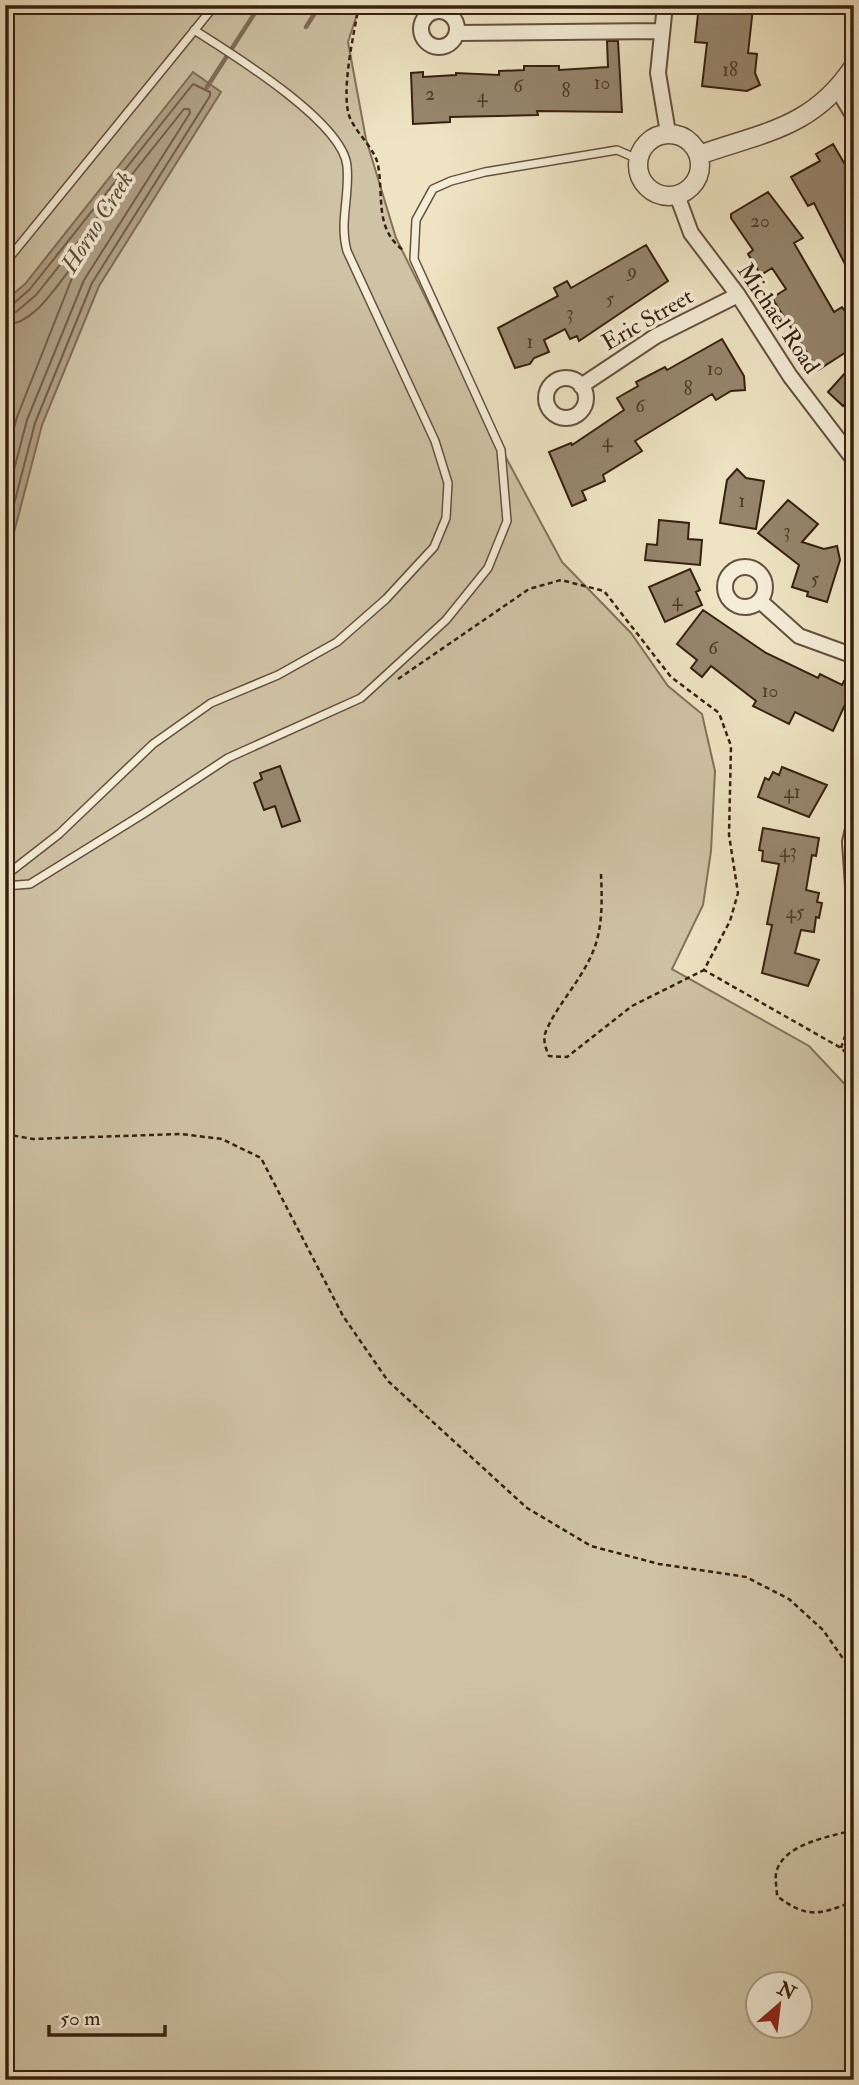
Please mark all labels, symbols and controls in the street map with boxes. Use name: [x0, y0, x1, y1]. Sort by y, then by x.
house number: 18: [722, 58, 738, 82]
house number: 10: [594, 71, 610, 95]
house number: 6: [513, 74, 524, 98]
house number: 8: [562, 79, 571, 103]
house number: 2: [425, 82, 435, 106]
house number: 4: [477, 84, 488, 108]
water label: Horno Creek: [54, 166, 141, 279]
house number: 20: [750, 209, 770, 233]
street label: Michael Road: [731, 257, 826, 379]
house number: 9: [625, 259, 637, 283]
street label: Eric Street: [596, 282, 698, 357]
house number: 5: [606, 287, 615, 311]
house number: 3: [566, 301, 574, 325]
house number: 1: [527, 330, 533, 354]
house number: 10: [707, 357, 723, 381]
house number: 8: [684, 377, 693, 401]
house number: 6: [635, 394, 646, 418]
house number: 4: [602, 429, 613, 453]
house number: 1: [739, 489, 745, 513]
house number: 3: [783, 519, 791, 543]
house number: 5: [811, 567, 820, 591]
house number: 4: [672, 588, 683, 612]
house number: 6: [708, 636, 719, 660]
house number: 10: [762, 679, 778, 703]
house number: 41: [783, 780, 801, 804]
house number: 43: [779, 839, 797, 863]
house number: 45: [786, 900, 805, 924]
north arrow: [744, 1969, 814, 2039]
text: N: [772, 1976, 801, 2006]
scale bar: [49, 1994, 164, 2038]
text: 50 m: [60, 2005, 101, 2032]

